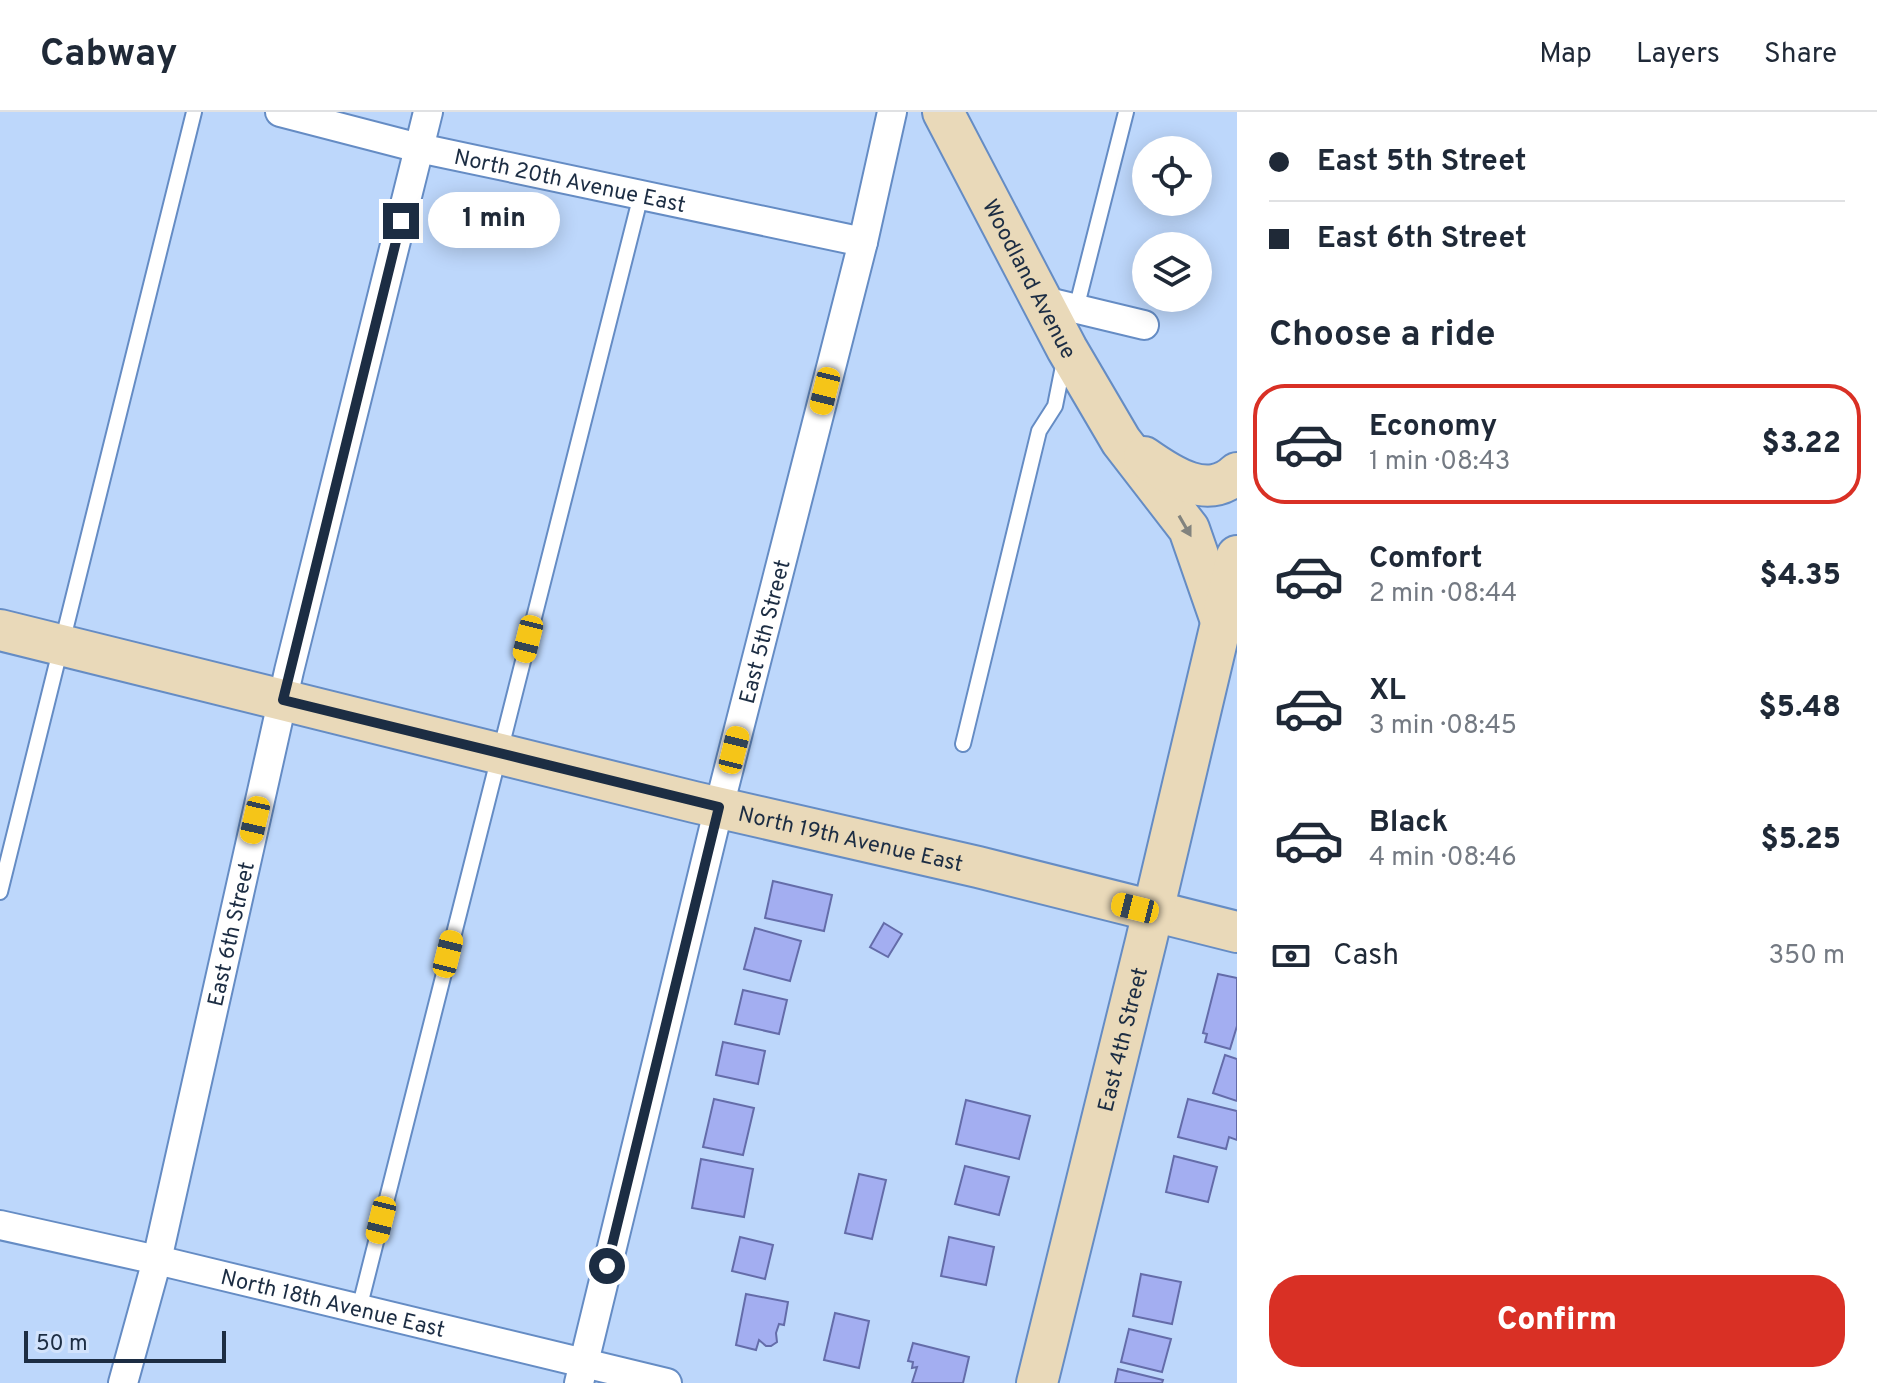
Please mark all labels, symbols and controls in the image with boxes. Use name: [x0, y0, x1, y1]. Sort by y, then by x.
text: Cabway: [40, 31, 178, 80]
text: Map: [1539, 37, 1592, 73]
text: Layers: [1636, 37, 1720, 73]
text: Share: [1764, 37, 1837, 73]
map controls: [1132, 136, 1212, 312]
button: locate: [1132, 136, 1212, 216]
text: East 5th Street: [1317, 144, 1527, 181]
street label: North 20th Avenue East: [451, 145, 688, 220]
callout: 1 min: [429, 193, 561, 249]
street label: Woodland Avenue: [975, 195, 1081, 365]
route end: [383, 203, 419, 239]
text: 1 min: [462, 203, 526, 236]
text: East 6th Street: [1317, 221, 1527, 258]
button: layers: [1132, 232, 1212, 312]
text: Choose a ride: [1269, 313, 1495, 359]
car: [808, 365, 842, 417]
icon: car: [1273, 408, 1345, 480]
text: Economy: [1369, 409, 1497, 446]
text: $3.22: [1761, 426, 1841, 463]
text: 1 min · 08:43: [1369, 446, 1511, 479]
one-way arrow: [1178, 514, 1192, 537]
icon: car: [1273, 540, 1345, 612]
text: Comfort: [1369, 541, 1482, 578]
street label: East 5th Street: [735, 557, 798, 707]
text: $4.35: [1760, 558, 1841, 595]
text: 2 min · 08:44: [1369, 578, 1517, 611]
car: [511, 613, 545, 665]
icon: car: [1273, 672, 1345, 744]
text: XL: [1369, 673, 1406, 710]
text: $5.48: [1758, 690, 1841, 727]
text: 3 min · 08:45: [1369, 710, 1517, 743]
car: [717, 724, 751, 776]
car: [238, 794, 272, 846]
street label: North 19th Avenue East: [735, 802, 965, 879]
icon: car: [1273, 804, 1345, 876]
text: Black: [1369, 805, 1448, 842]
text: $5.25: [1760, 822, 1841, 859]
text: 4 min · 08:46: [1369, 842, 1517, 875]
street label: East 6th Street: [203, 859, 262, 1009]
car: [1109, 891, 1161, 925]
car: [431, 928, 465, 980]
icon: cash: [1269, 934, 1313, 978]
text: Cash: [1333, 938, 1399, 975]
text: 350 m: [1768, 940, 1845, 973]
street label: East 4th Street: [1093, 965, 1155, 1115]
car: [364, 1194, 398, 1246]
route start: [589, 1248, 625, 1284]
street label: North 18th Avenue East: [218, 1265, 447, 1345]
button: Confirm: [1269, 1275, 1845, 1367]
scale bar: [24, 1327, 226, 1363]
text: 50 m: [36, 1331, 88, 1358]

